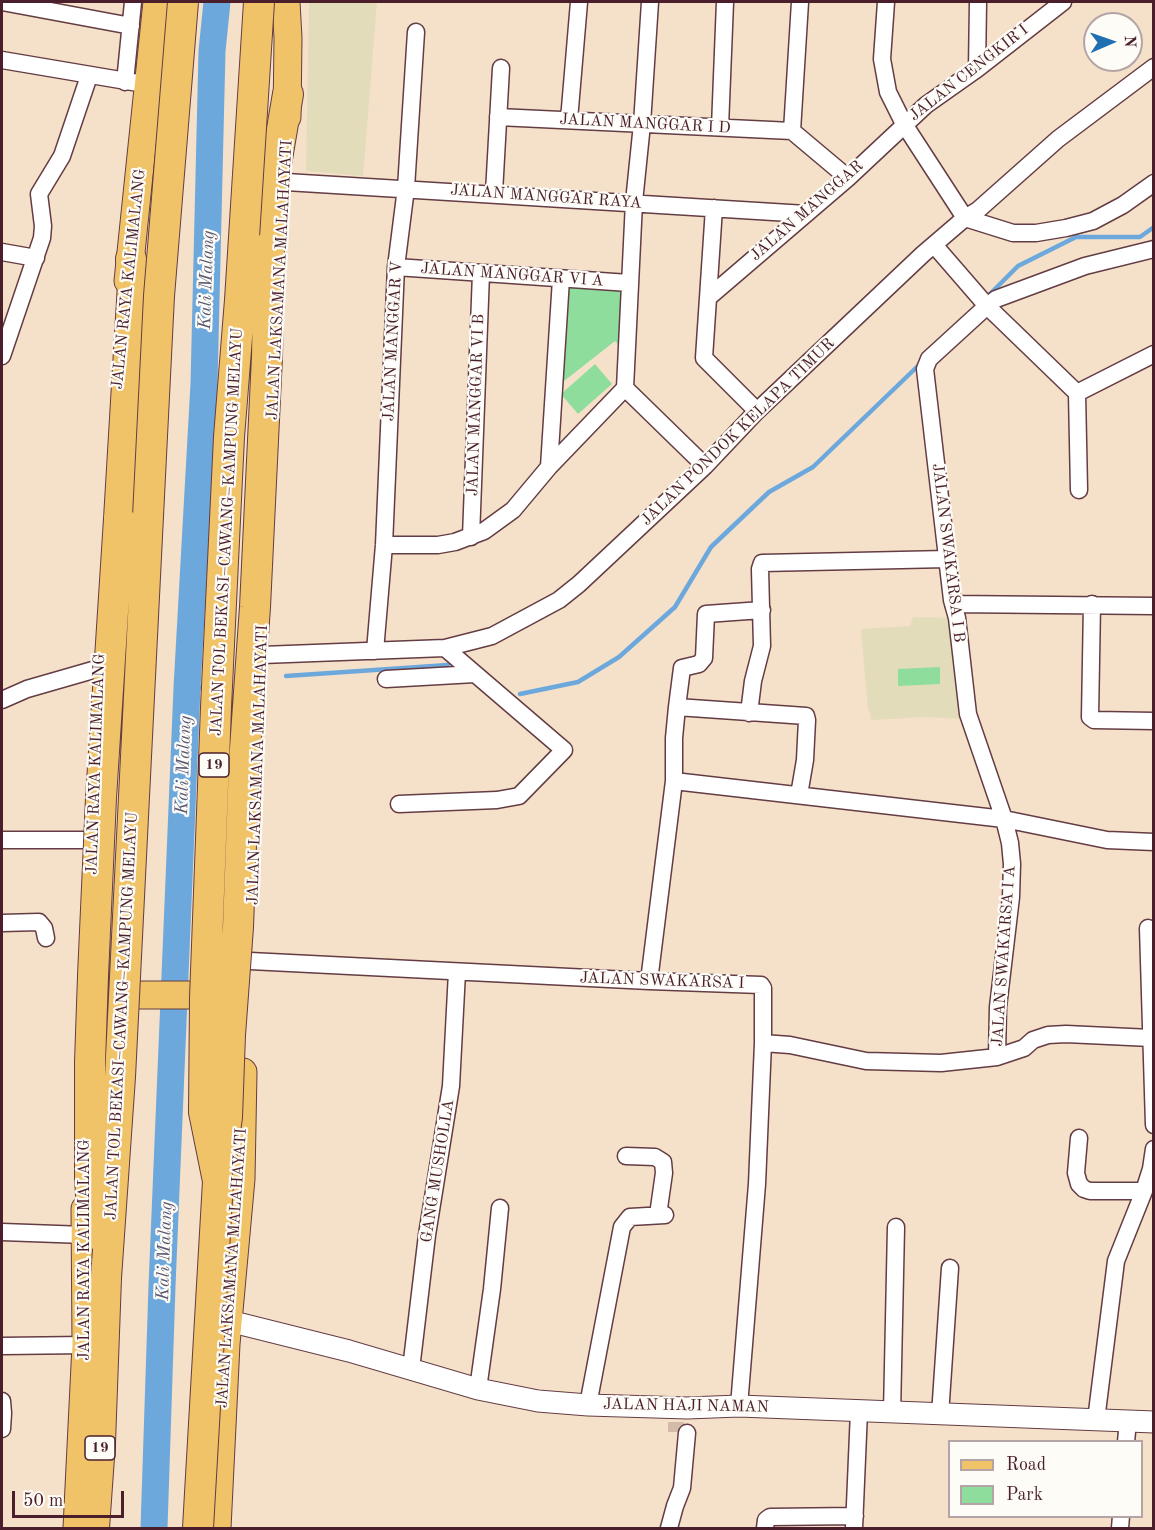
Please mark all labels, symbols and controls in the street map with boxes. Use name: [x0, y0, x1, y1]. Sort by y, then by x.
north arrow: [1083, 12, 1143, 72]
street label: JALAN CENGKIR I: [906, 21, 1032, 125]
text: N: [1121, 35, 1137, 48]
street label: JALAN MANGGAR I D: [559, 110, 731, 138]
street label: JALAN LAKSAMANA MALAHAYATI: [263, 139, 297, 421]
street label: JALAN MANGGAR: [746, 157, 868, 265]
street label: JALAN RAYA KALIMALANG: [108, 168, 150, 390]
street label: JALAN MANGGAR RAYA: [450, 181, 642, 213]
water label: Kali Malang: [194, 230, 220, 330]
street label: JALAN MANGGAR VI A: [420, 259, 604, 291]
street label: JALAN MANGGAR V: [379, 260, 407, 422]
street label: JALAN MANGGAR VI B: [463, 314, 489, 496]
street label: JALAN TOL BEKASI–CAWANG–KAMPUNG MELAYU: [207, 327, 247, 737]
street label: JALAN PONDOK KELAPA TIMUR: [637, 334, 839, 530]
street label: JALAN SWAKARSA I B: [927, 462, 969, 644]
street label: JALAN LAKSAMANA MALAHAYATI: [244, 625, 272, 905]
street label: JALAN RAYA KALIMALANG: [83, 653, 109, 875]
water label: Kali Malang: [171, 715, 197, 815]
road number: 19: [199, 753, 229, 777]
street label: JALAN TOL BEKASI–CAWANG–KAMPUNG MELAYU: [102, 811, 142, 1221]
street label: JALAN SWAKARSA I A: [988, 865, 1020, 1047]
street label: JALAN SWAKARSA I: [579, 969, 745, 993]
street label: GANG MUSHOLLA: [417, 1098, 459, 1244]
street label: JALAN LAKSAMANA MALAHAYATI: [213, 1127, 251, 1409]
street label: JALAN RAYA KALIMALANG: [75, 1139, 95, 1361]
water label: Kali Malang: [152, 1201, 178, 1301]
street label: JALAN HAJI NAMAN: [603, 1395, 769, 1417]
road number: 19: [85, 1436, 115, 1460]
legend: [948, 1440, 1143, 1518]
text: Road: [1006, 1456, 1046, 1474]
scale bar: [15, 1479, 128, 1517]
text: Park: [1006, 1486, 1043, 1504]
text: 50 m: [23, 1492, 63, 1510]

